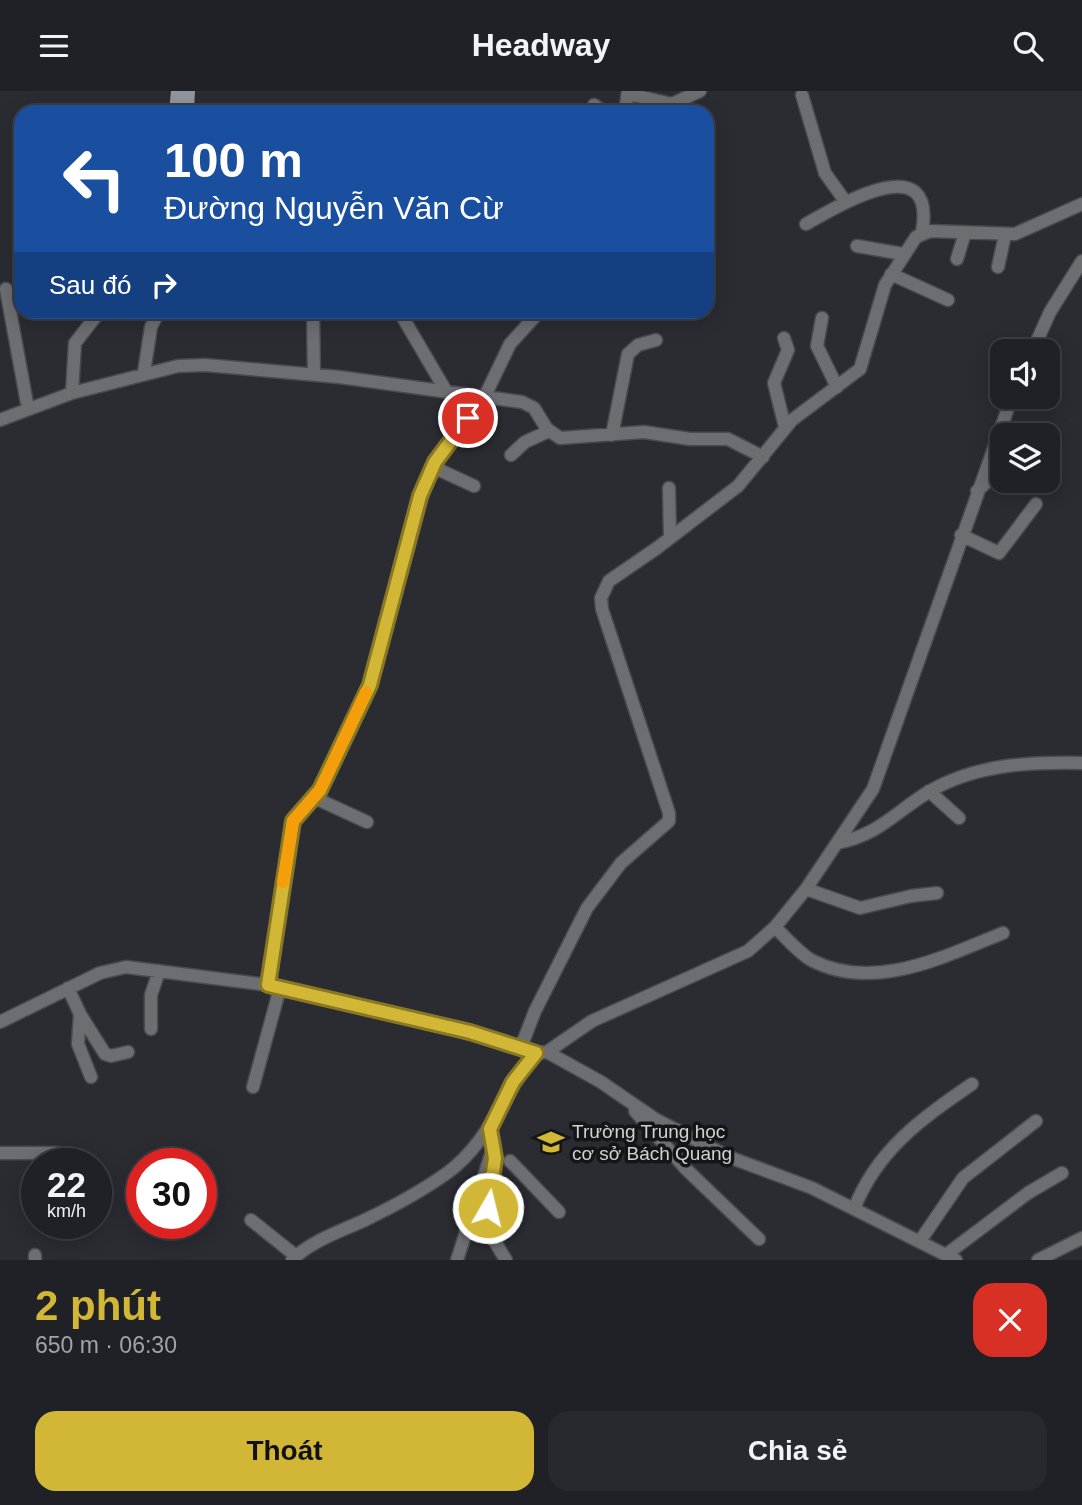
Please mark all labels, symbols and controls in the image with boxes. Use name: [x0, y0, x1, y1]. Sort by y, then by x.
icon: menu: [35, 27, 73, 65]
text: Headway: [472, 27, 610, 63]
icon: search: [1009, 27, 1047, 65]
icon: left: [49, 133, 140, 224]
text: 100 m: [164, 133, 303, 187]
text: Đường Nguyễn Văn Cừ: [164, 190, 504, 226]
icon: right: [145, 266, 183, 304]
text: Sau đó: [49, 270, 131, 300]
map controls: [990, 339, 1060, 493]
button: sound: [990, 339, 1060, 409]
pin: [438, 388, 498, 448]
icon: arrive: [449, 399, 487, 437]
button: layers: [990, 423, 1060, 493]
place label: Trường Trung học cơ sở Bách Quang: [572, 1121, 732, 1164]
school or university icon: Trường Trung học cơ sở Bách Quang: [536, 1127, 566, 1157]
speed limit sign: 30: [126, 1148, 217, 1239]
text: 22: [47, 1165, 86, 1204]
position arrow: [451, 1171, 525, 1245]
text: km/h: [47, 1201, 86, 1221]
text: 2 phút: [35, 1282, 161, 1329]
button: close: [973, 1283, 1047, 1357]
text: 650 m · 06:30: [35, 1332, 177, 1358]
button: Thoát: [35, 1411, 534, 1491]
button: Chia sẻ: [548, 1411, 1047, 1491]

